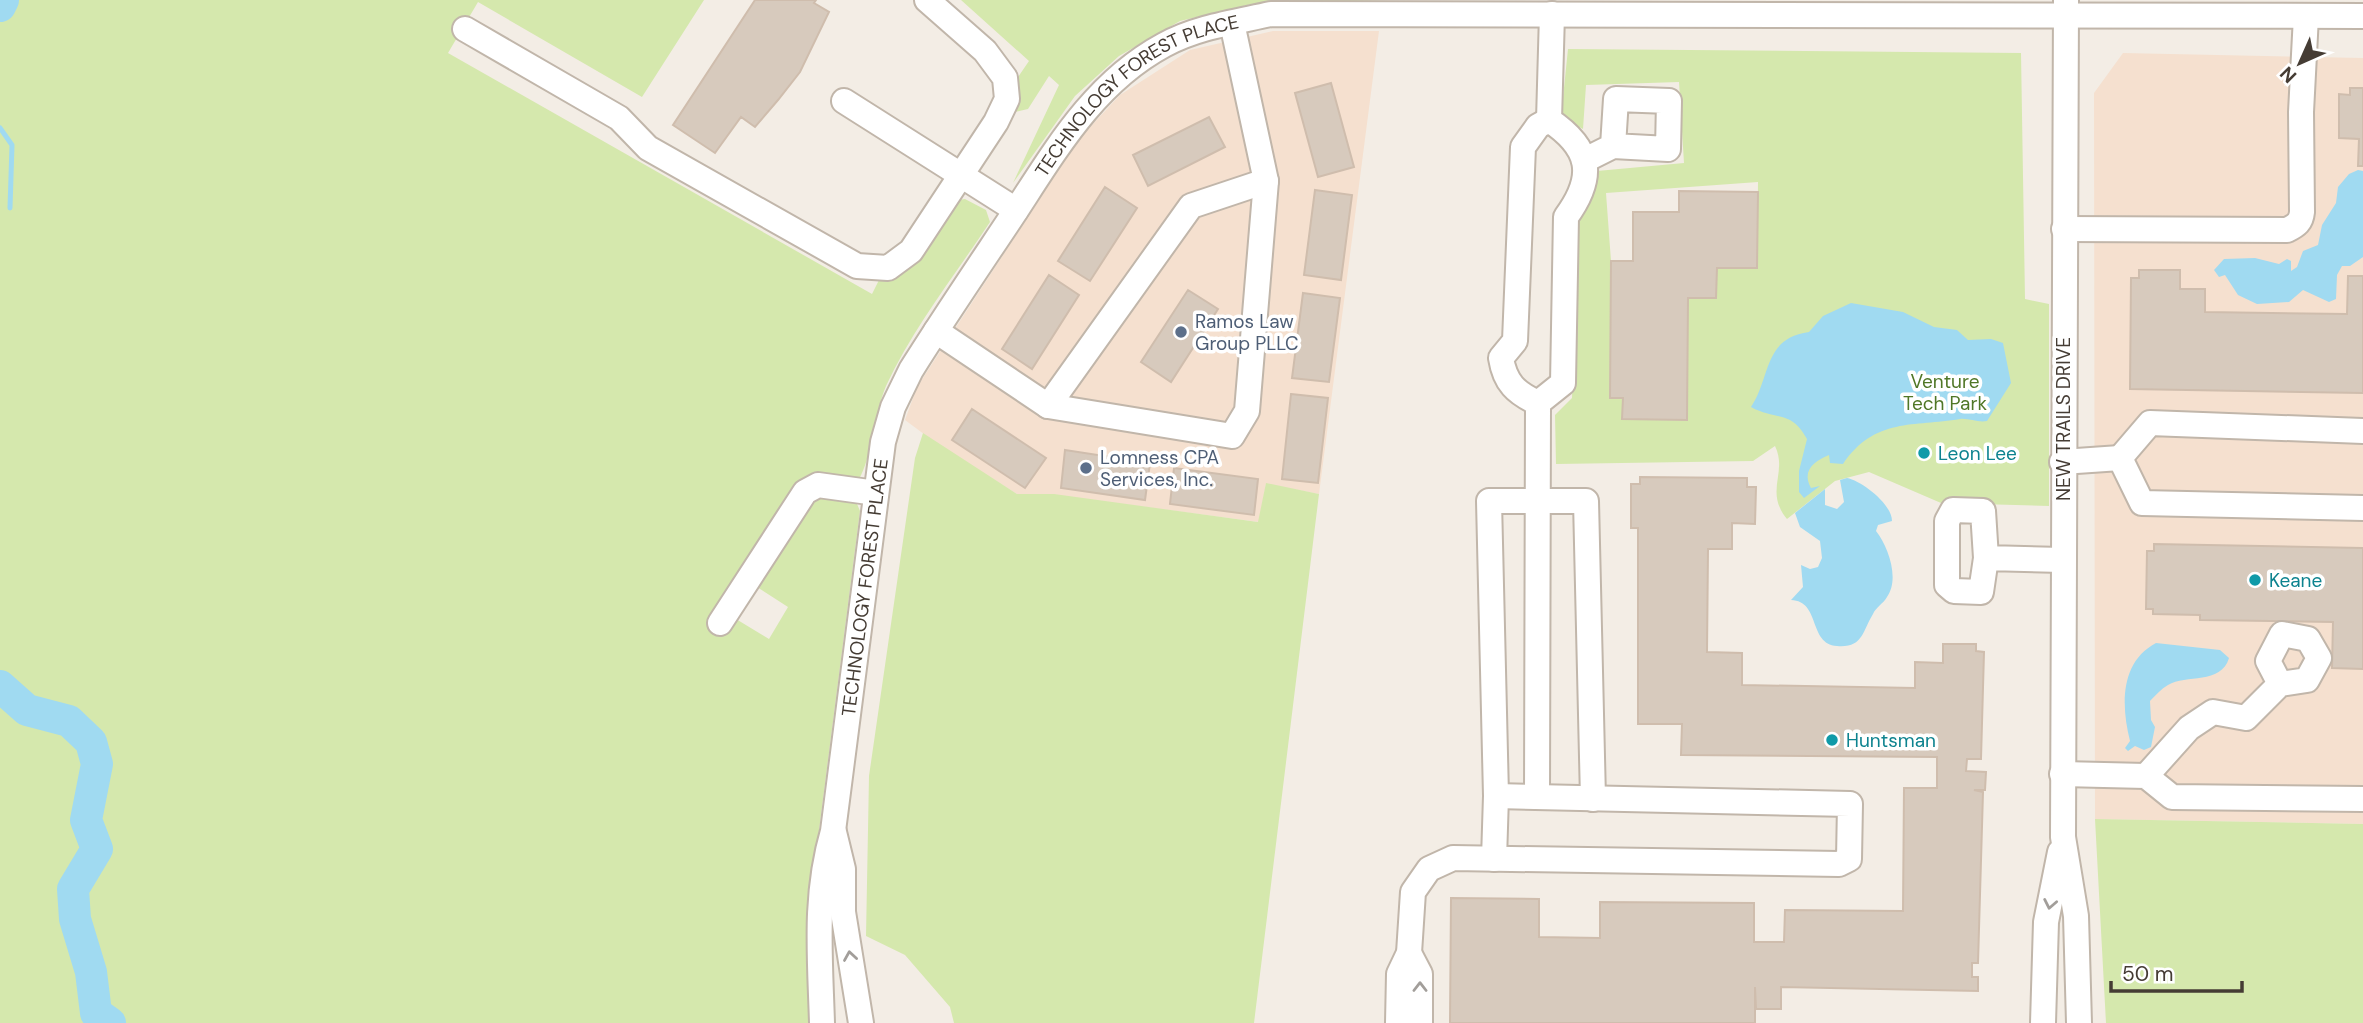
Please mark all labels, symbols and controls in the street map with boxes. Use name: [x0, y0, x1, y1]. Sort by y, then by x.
street label: TECHNOLOGY FOREST PLACE: [1029, 9, 1241, 181]
north arrow: [2265, 28, 2335, 98]
text: N: [2275, 61, 2302, 88]
place label: Ramos Law Group PLLC: [1195, 309, 1299, 356]
marker: Ramos Law Group PLLC: [1173, 324, 1189, 340]
street label: NEW TRAILS DRIVE: [2051, 337, 2076, 501]
park label: Venture Tech Park: [1903, 369, 1987, 416]
place label: Leon Lee: [1938, 441, 2017, 466]
place label: Lomness CPA Services, Inc.: [1100, 445, 1220, 492]
marker: Leon Lee: [1916, 445, 1932, 461]
street label: TECHNOLOGY FOREST PLACE: [835, 457, 893, 718]
marker: Lomness CPA Services, Inc.: [1078, 460, 1094, 476]
place label: Keane: [2269, 568, 2322, 593]
marker: Keane: [2247, 572, 2263, 588]
place label: Huntsman: [1846, 728, 1936, 753]
marker: Huntsman: [1824, 732, 1840, 748]
one-way arrow: [2043, 898, 2058, 910]
one-way arrow: [843, 950, 858, 961]
scale bar: [2111, 950, 2242, 994]
text: 50 m: [2122, 960, 2173, 988]
one-way arrow: [1412, 981, 1428, 992]

